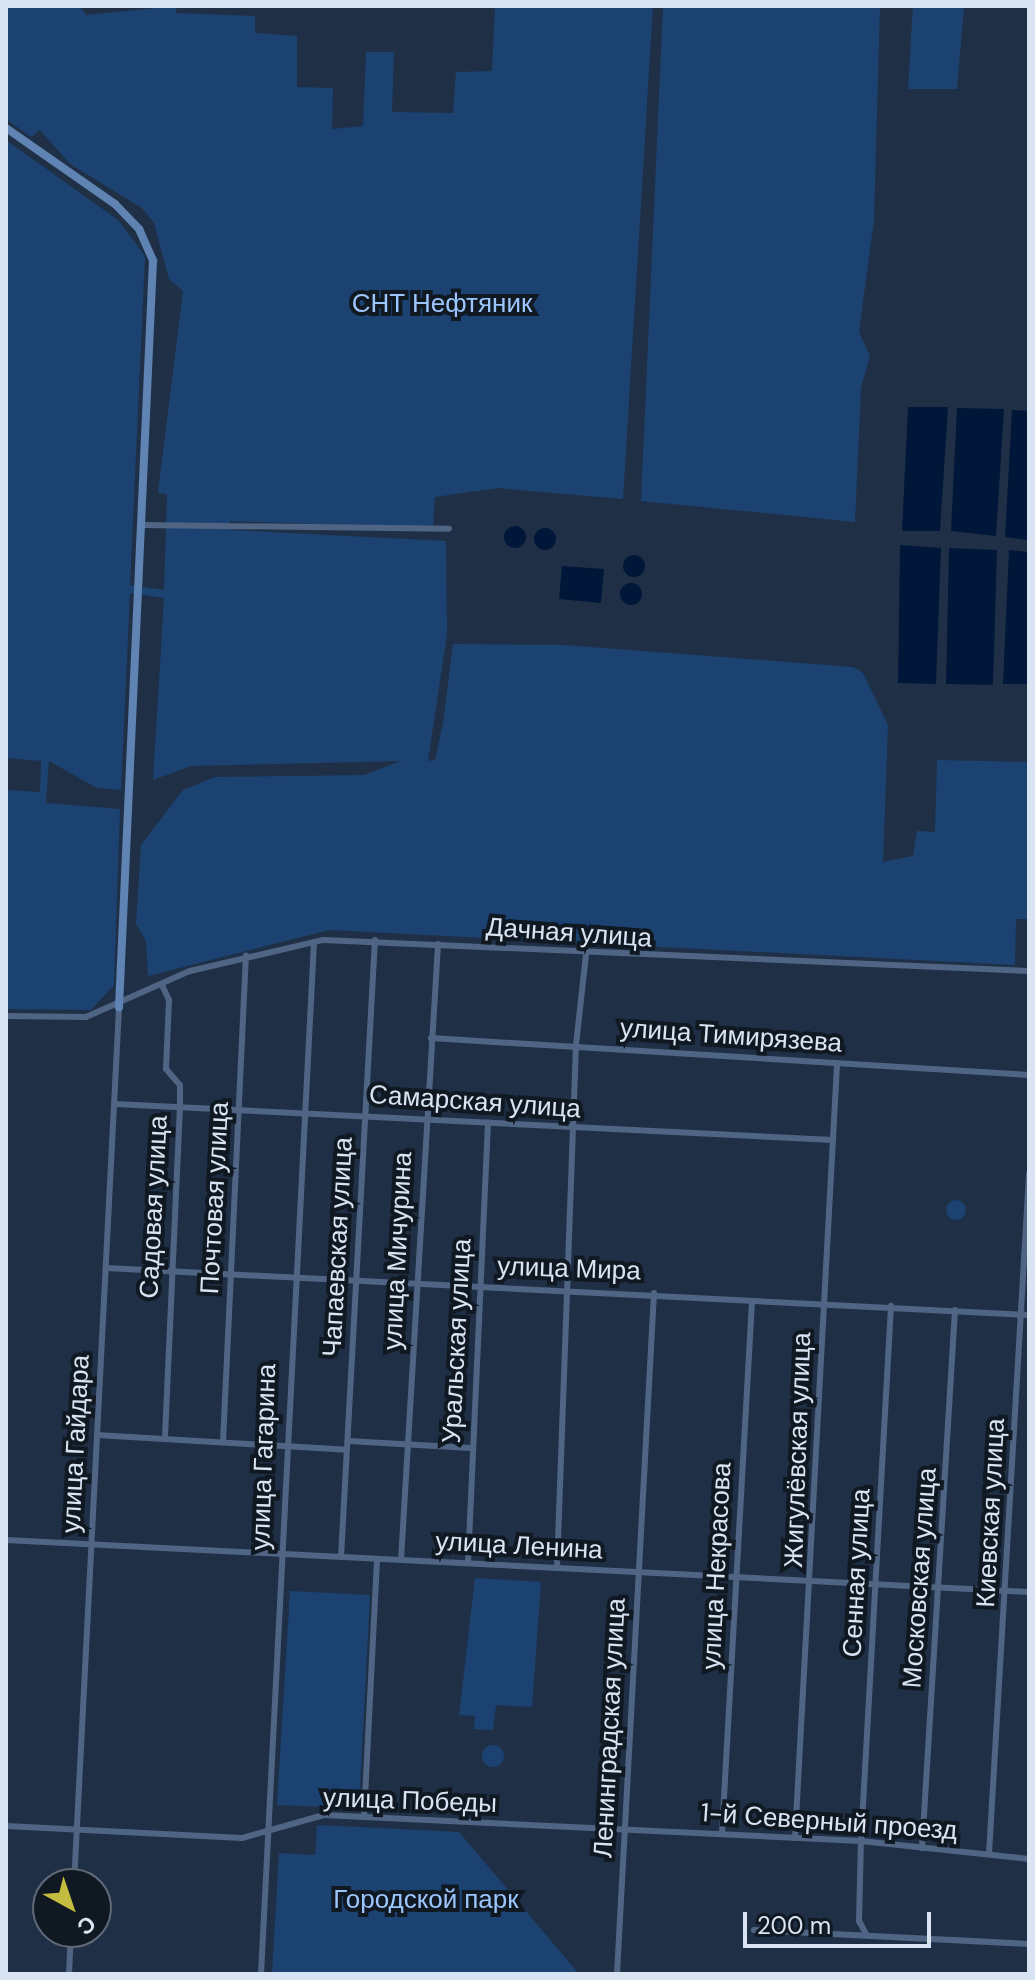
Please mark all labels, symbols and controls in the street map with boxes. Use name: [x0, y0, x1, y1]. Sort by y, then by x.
park label: СНТ Нефтяник: [352, 288, 532, 320]
street label: Дачная улица: [485, 912, 653, 954]
street label: улица Тимирязева: [619, 1013, 843, 1059]
street label: Самарская улица: [368, 1079, 582, 1125]
street label: Почтовая улица: [194, 1101, 236, 1295]
street label: Садовая улица: [134, 1115, 174, 1299]
street label: Чапаевская улица: [317, 1136, 359, 1358]
street label: улица Мичурина: [377, 1151, 419, 1351]
street label: Уральская улица: [436, 1238, 478, 1444]
street label: улица Мира: [497, 1251, 641, 1287]
street label: Жигулёвская улица: [778, 1332, 818, 1568]
street label: улица Гайдара: [56, 1354, 96, 1534]
street label: улица Гагарина: [245, 1363, 283, 1551]
street label: Киевская улица: [970, 1418, 1012, 1608]
street label: улица Некрасова: [696, 1461, 738, 1671]
street label: Московская улица: [897, 1467, 943, 1689]
street label: Сенная улица: [837, 1488, 877, 1658]
street label: улица Ленина: [434, 1526, 604, 1566]
street label: Ленинградская улица: [588, 1597, 632, 1859]
street label: улица Победы: [323, 1782, 497, 1820]
street label: 1-й Северный проезд: [700, 1797, 958, 1847]
north arrow: [32, 1868, 112, 1948]
park label: Городской парк: [333, 1884, 519, 1916]
scale bar: [747, 1896, 935, 1946]
text: С: [71, 1909, 102, 1941]
text: 200 m: [757, 1910, 831, 1941]

